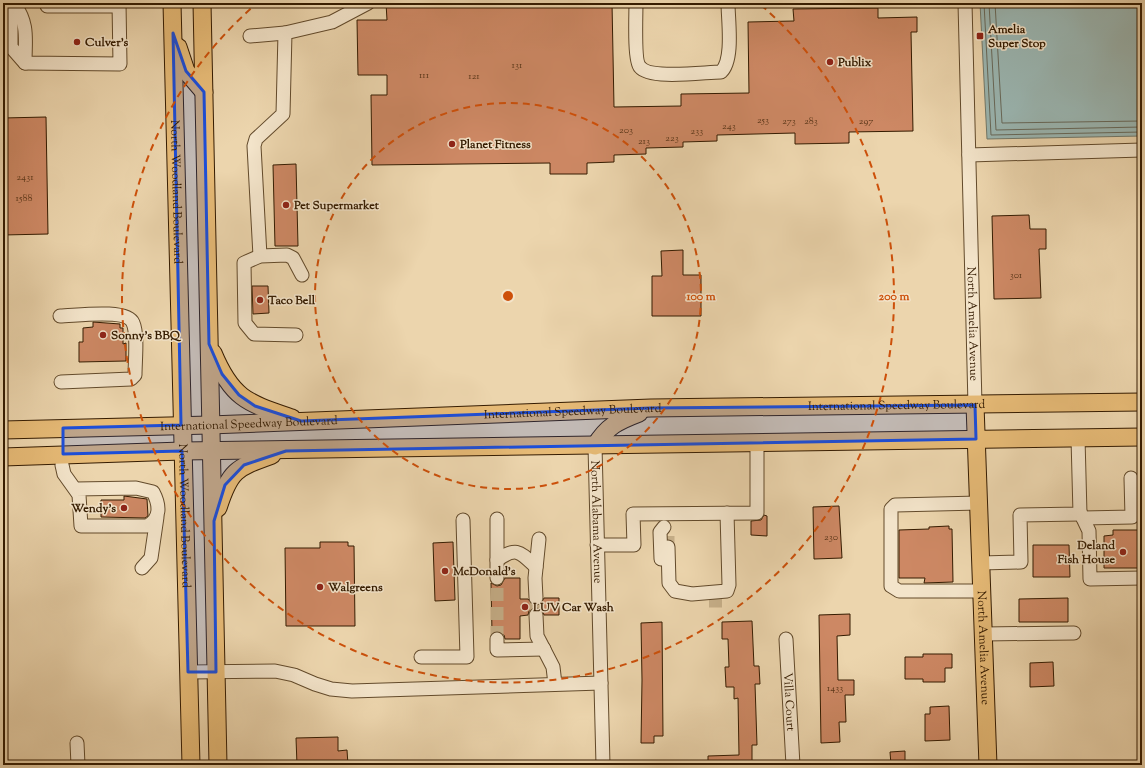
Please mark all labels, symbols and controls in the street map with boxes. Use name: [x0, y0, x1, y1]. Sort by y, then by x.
place label: Amelia Super Stop: [987, 21, 1046, 53]
marker: Amelia Super Stop: [975, 31, 985, 41]
place label: Culver's: [85, 34, 128, 52]
marker: Culver's: [72, 37, 82, 47]
place label: Publix: [837, 54, 872, 72]
marker: Publix: [825, 57, 835, 67]
house number: 131: [512, 58, 523, 73]
house number: 111: [419, 68, 430, 83]
house number: 121: [468, 69, 480, 84]
house number: 253: [757, 113, 769, 128]
house number: 273: [782, 114, 796, 129]
house number: 283: [804, 114, 818, 129]
house number: 297: [859, 114, 873, 129]
house number: 243: [722, 119, 736, 134]
street label: North Woodland Boulevard: [165, 120, 187, 265]
house number: 203: [619, 123, 633, 138]
house number: 233: [691, 124, 703, 139]
house number: 223: [665, 131, 679, 146]
house number: 213: [638, 134, 650, 149]
place label: Planet Fitness: [459, 136, 531, 154]
marker: Planet Fitness: [447, 139, 457, 149]
house number: 2431: [16, 170, 34, 185]
house number: 1588: [16, 191, 32, 206]
place label: Pet Supermarket: [293, 197, 380, 215]
marker: Pet Supermarket: [281, 200, 291, 210]
street label: North Amelia Avenue: [962, 267, 982, 382]
house number: 301: [1010, 268, 1023, 283]
text: 100 m: [685, 288, 716, 306]
text: 200 m: [879, 288, 909, 306]
centre of rings: [501, 289, 515, 303]
place label: Taco Bell: [267, 292, 316, 310]
marker: Taco Bell: [255, 295, 265, 305]
place label: Sonny's BBQ: [111, 327, 182, 345]
marker: Sonny's BBQ: [98, 330, 108, 340]
street label: International Speedway Boulevard: [808, 396, 986, 416]
street label: International Speedway Boulevard: [484, 400, 662, 424]
street label: International Speedway Boulevard: [160, 412, 338, 436]
street label: North Woodland Boulevard: [173, 444, 195, 588]
street label: North Alabama Avenue: [585, 460, 606, 584]
place label: Wendy's: [70, 500, 116, 518]
marker: Wendy's: [119, 503, 129, 513]
house number: 230: [824, 530, 838, 545]
place label: Deland Fish House: [1057, 537, 1115, 569]
marker: Deland Fish House: [1118, 547, 1128, 557]
place label: McDonald's: [452, 563, 516, 581]
marker: McDonald's: [440, 566, 450, 576]
place label: Walgreens: [327, 579, 383, 597]
marker: Walgreens: [315, 582, 325, 592]
street label: North Amelia Avenue: [972, 590, 994, 706]
place label: LUV Car Wash: [532, 599, 615, 617]
marker: LUV Car Wash: [520, 602, 530, 612]
street label: Villa Court: [778, 672, 799, 732]
house number: 1433: [827, 681, 843, 696]

